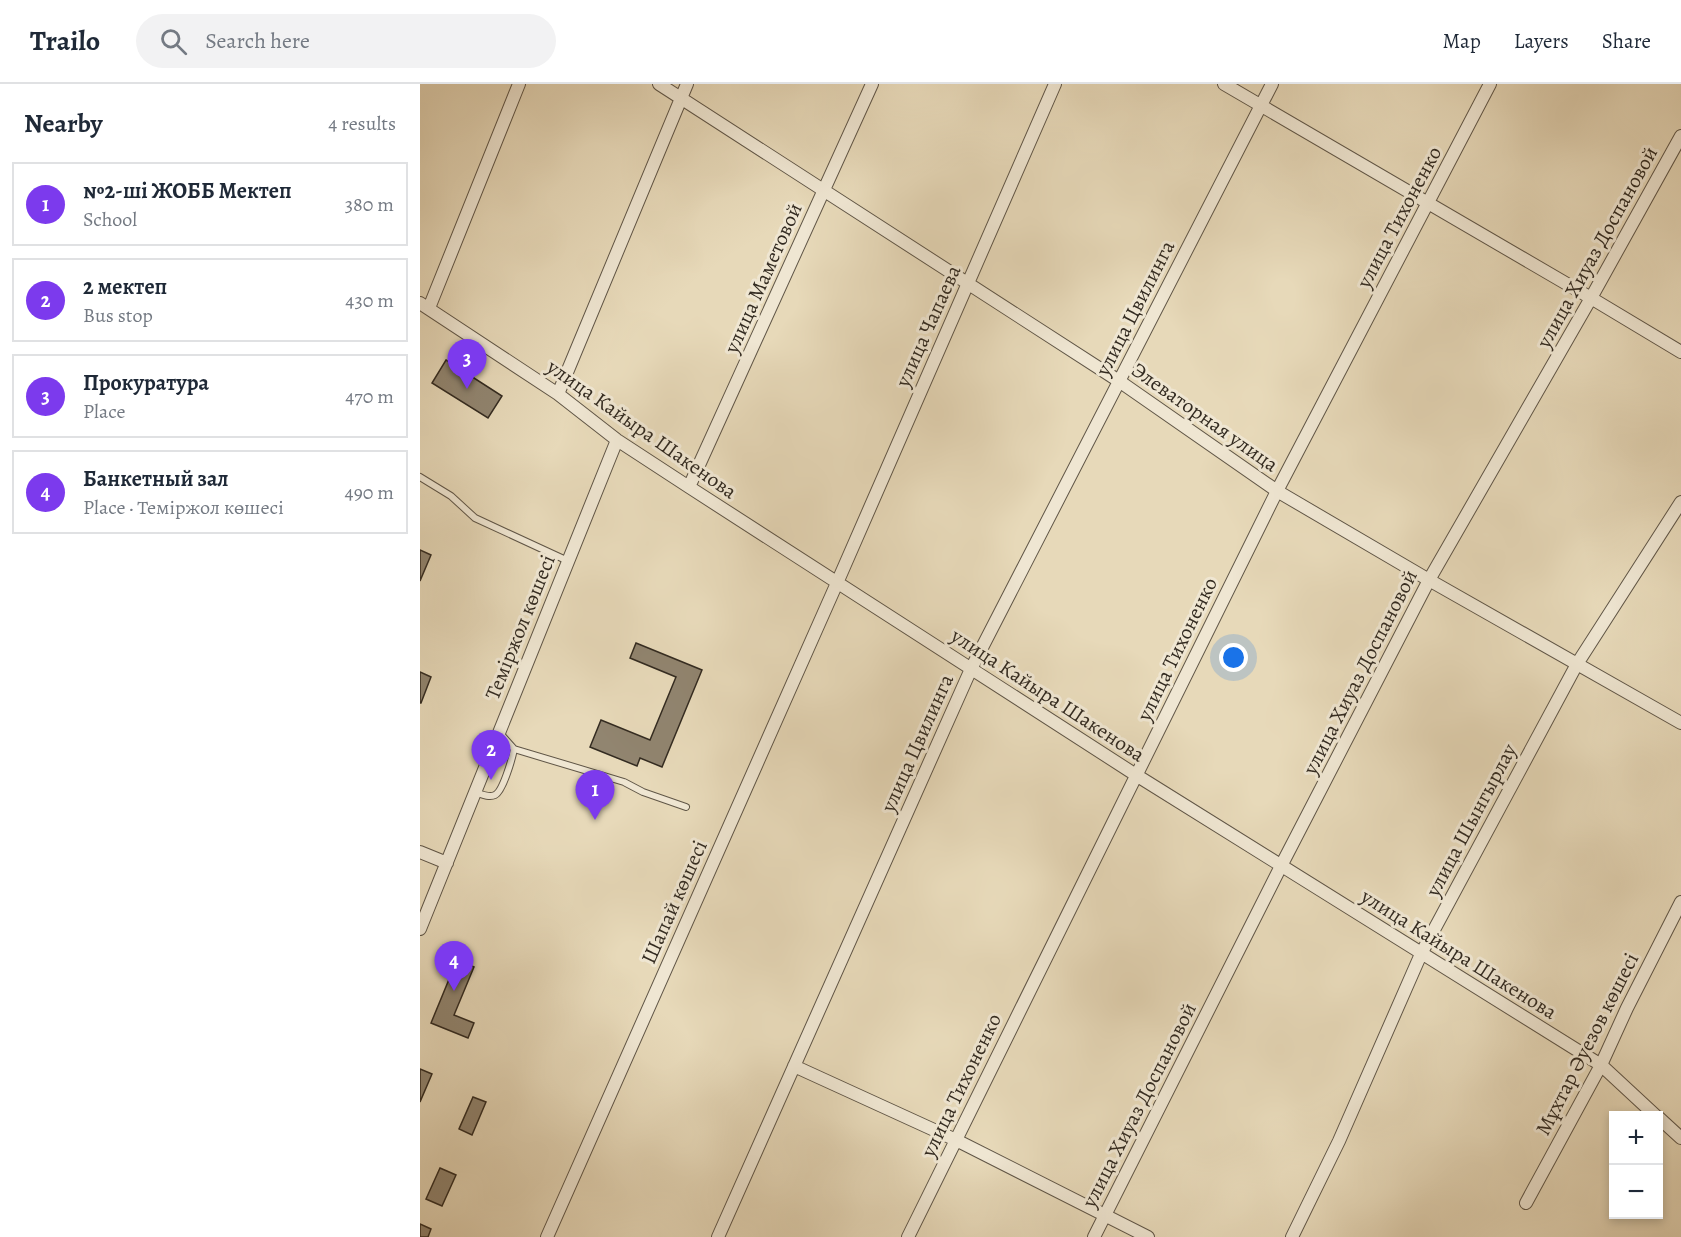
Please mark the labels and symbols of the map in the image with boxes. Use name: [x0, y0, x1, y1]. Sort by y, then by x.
street label: улица Тихоненко: [1349, 141, 1448, 294]
street label: улица Хиуаз Доспановой: [1529, 141, 1664, 354]
street label: улица Маметовой: [717, 199, 809, 358]
street label: улица Цвилинга: [1088, 235, 1181, 381]
street label: улица Чапаева: [888, 260, 967, 392]
pin: 3: [448, 340, 486, 389]
street label: улица Кайыра Шакенова: [541, 352, 743, 505]
street label: Элеваторная улица: [1126, 356, 1284, 478]
street label: Теміржол көшесі: [478, 550, 562, 704]
street label: улица Хиуаз Доспановой: [1296, 565, 1424, 780]
street label: улица Тихоненко: [1130, 573, 1224, 726]
street label: улица Кайыра Шакенова: [945, 621, 1151, 768]
your location: [1219, 643, 1248, 672]
street label: улица Цвилинга: [874, 669, 960, 817]
pin: 2: [472, 730, 510, 780]
street label: улица Шынгырлау: [1418, 738, 1523, 902]
pin: 1: [576, 770, 615, 820]
street label: Шапай көшесі: [634, 836, 714, 968]
street label: улица Кайыра Шакенова: [1355, 882, 1563, 1026]
pin: 4: [435, 942, 474, 991]
street label: Мұхтар Әуезов көшесі: [1529, 948, 1645, 1140]
street label: улица Хиуаз Доспановой: [1075, 998, 1203, 1213]
street label: улица Тихоненко: [914, 1009, 1008, 1162]

